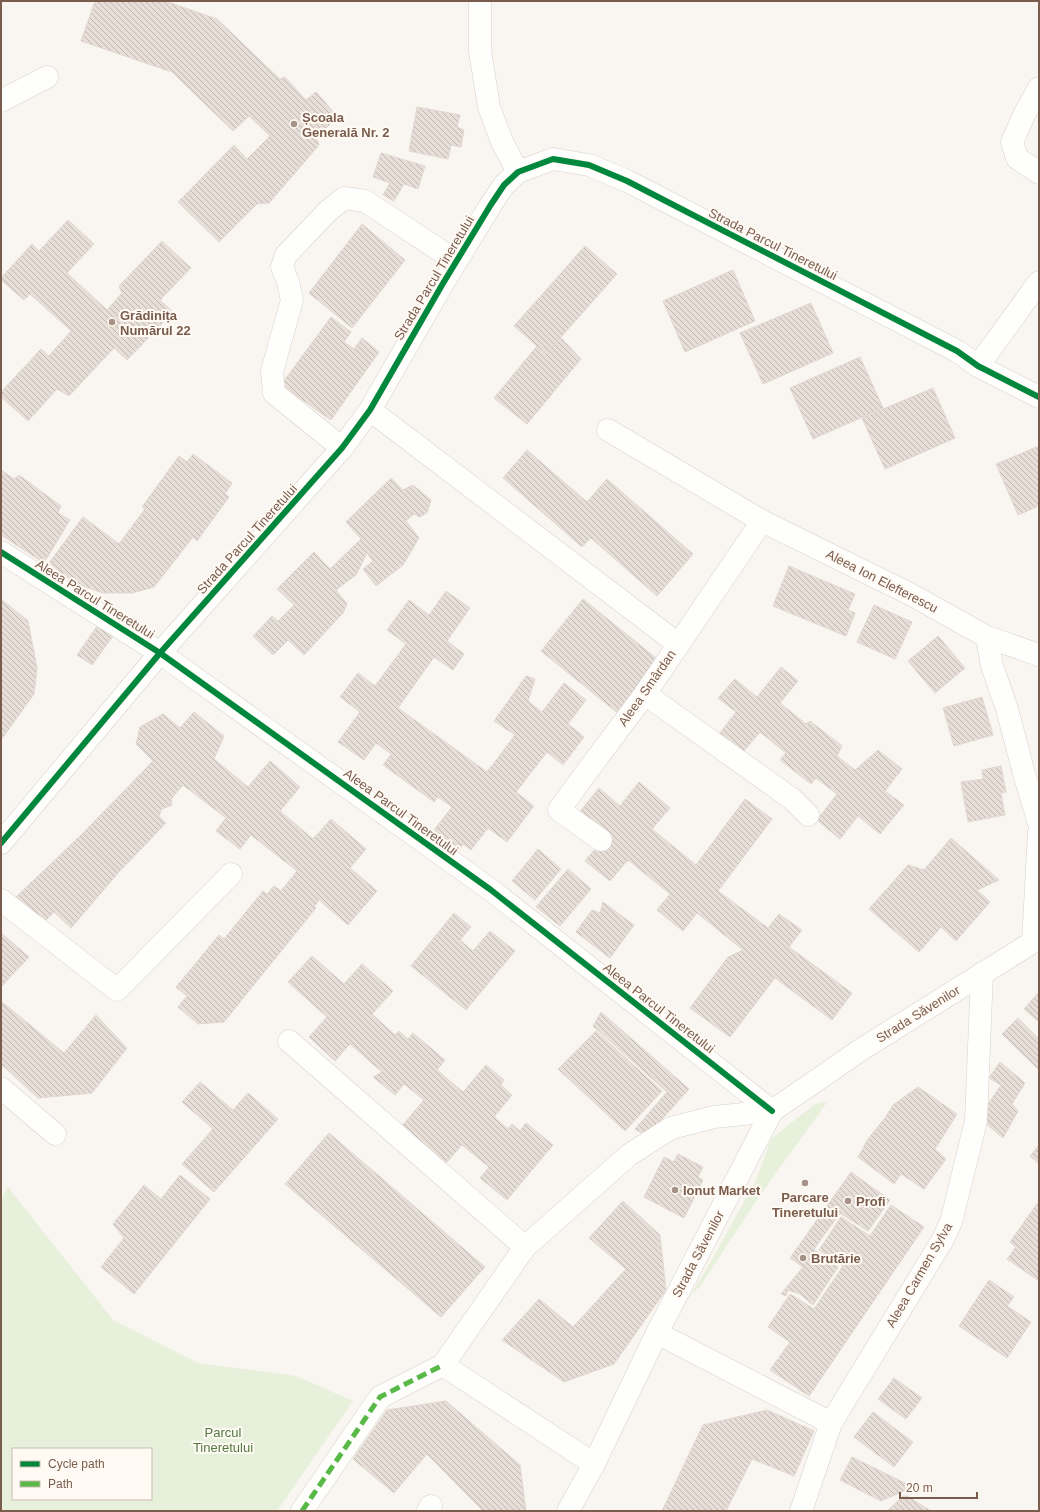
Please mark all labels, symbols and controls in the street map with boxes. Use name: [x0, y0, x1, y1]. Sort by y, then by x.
place label: Școala Generală Nr. 2: [302, 110, 389, 140]
marker: Școala Generală Nr. 2: [289, 119, 299, 129]
street label: Strada Parcul Tineretului: [706, 205, 840, 283]
street label: Strada Parcul Tineretului: [391, 213, 477, 343]
place label: Grădinița Numărul 22: [120, 308, 191, 338]
marker: Grădinița Numărul 22: [107, 317, 117, 327]
street label: Strada Parcul Tineretului: [194, 481, 300, 597]
street label: Aleea Ion Elefterescu: [824, 546, 940, 616]
street label: Aleea Parcul Tineretului: [33, 556, 157, 642]
street label: Aleea Smârdan: [615, 647, 679, 729]
street label: Aleea Parcul Tineretului: [341, 766, 461, 858]
street label: Aleea Parcul Tineretului: [600, 960, 718, 1056]
street label: Strada Săvenilor: [873, 982, 963, 1046]
marker: Parcare Tineretului: [800, 1178, 810, 1188]
place label: Ionut Market: [683, 1183, 761, 1198]
marker: Ionut Market: [670, 1185, 680, 1195]
place label: Parcare Tineretului: [772, 1190, 838, 1220]
place label: Profi: [856, 1194, 886, 1209]
marker: Profi: [843, 1196, 853, 1206]
street label: Strada Săvenilor: [669, 1207, 727, 1300]
street label: Aleea Carmen Sylva: [883, 1219, 956, 1330]
place label: Brutărie: [811, 1251, 861, 1266]
marker: Brutărie: [798, 1253, 808, 1263]
park label: Parcul Tineretului: [193, 1425, 253, 1455]
legend: [12, 1448, 152, 1500]
text: Cycle path: [48, 1457, 105, 1471]
scale bar: [900, 1474, 977, 1500]
text: Path: [48, 1477, 73, 1491]
text: 20 m: [906, 1481, 933, 1495]

